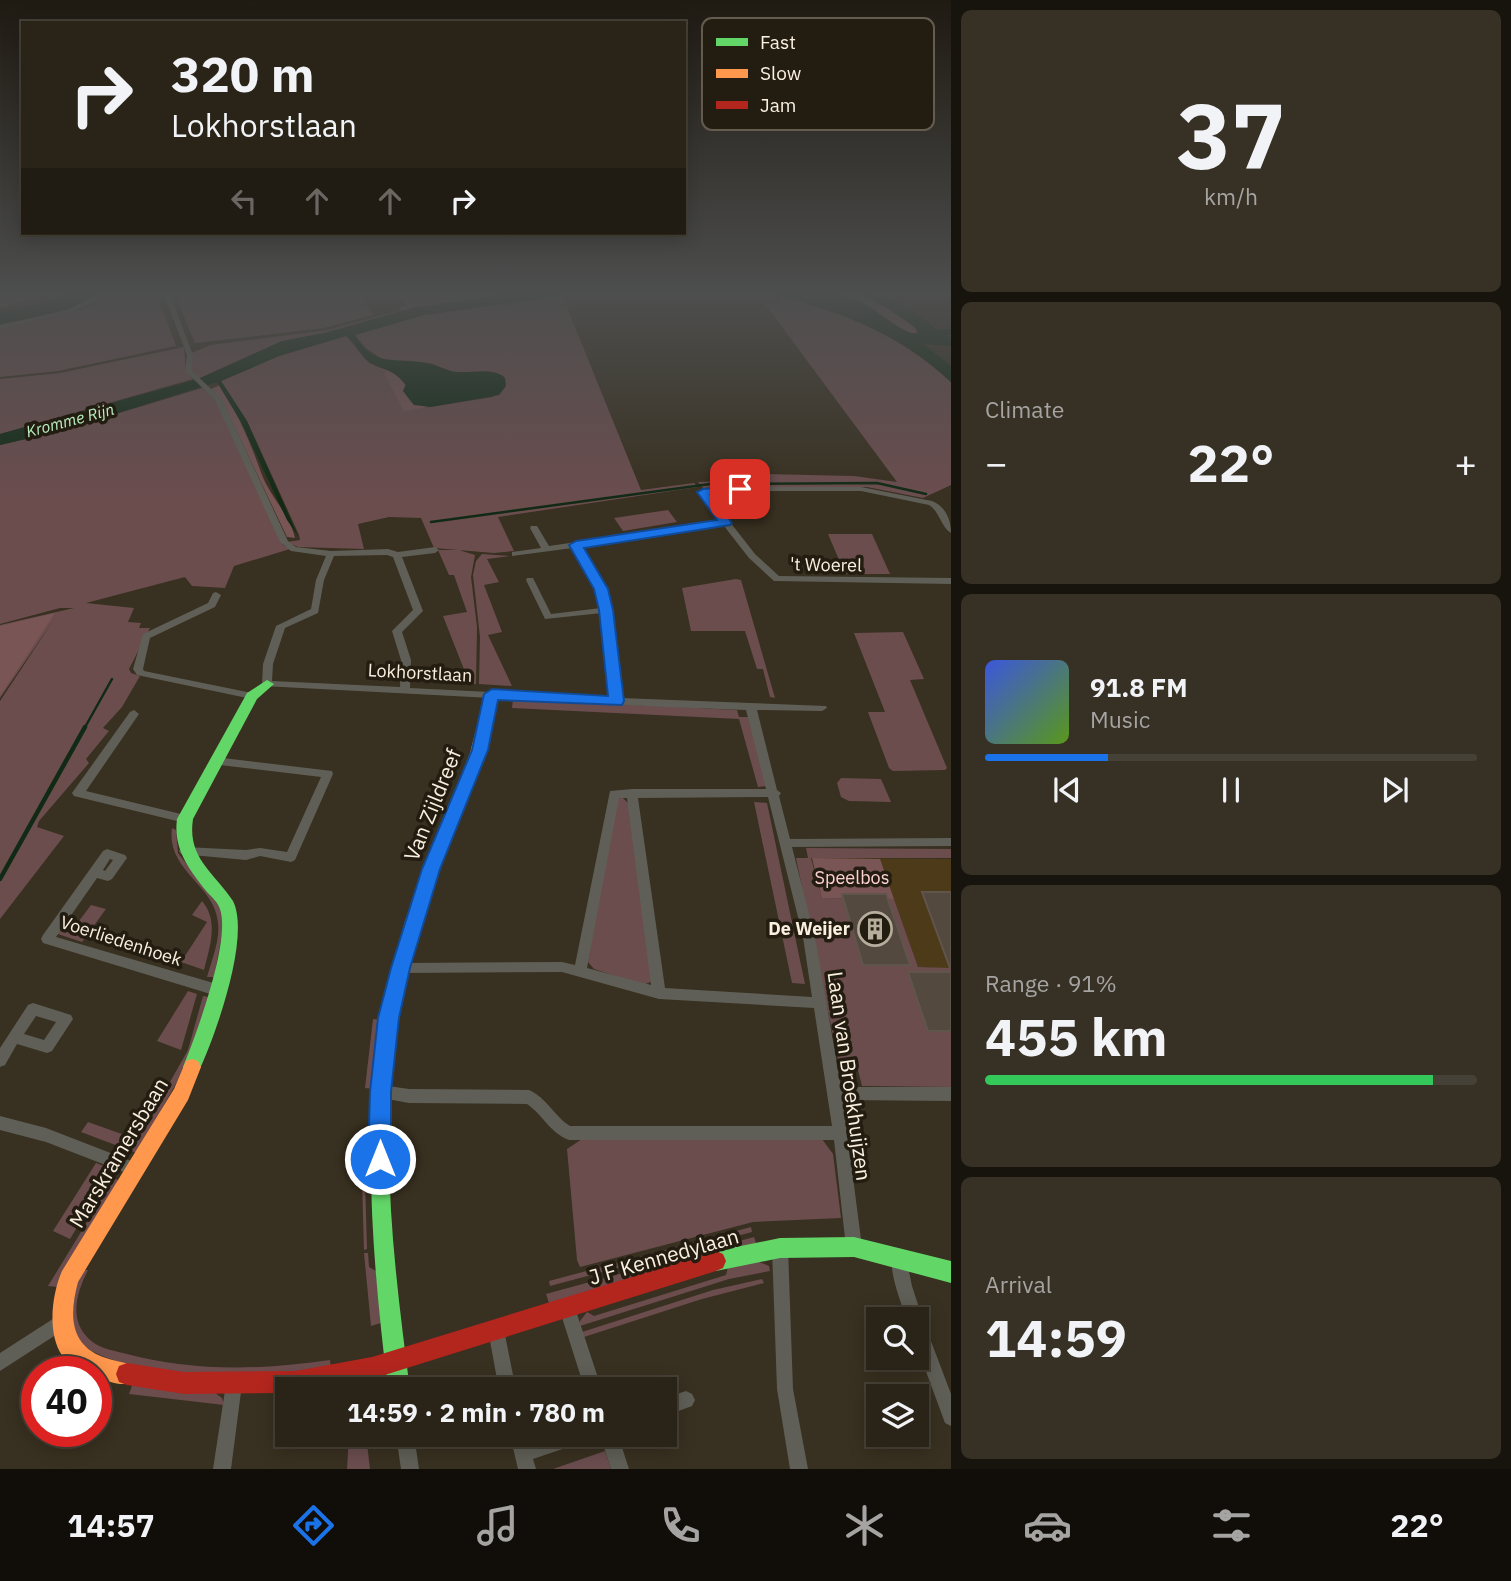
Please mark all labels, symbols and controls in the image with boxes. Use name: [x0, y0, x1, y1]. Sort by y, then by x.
legend: [702, 18, 934, 130]
text: Fast: [760, 30, 796, 54]
text: 320 m: [171, 42, 315, 105]
icon: right: [56, 49, 147, 140]
text: Slow: [760, 61, 801, 85]
text: 37: [1176, 76, 1286, 194]
text: Jam: [760, 93, 796, 117]
text: Lokhorstlaan: [171, 104, 357, 146]
text: km/h: [1204, 181, 1258, 211]
icon: left: [225, 182, 263, 220]
icon: ahead: [298, 182, 336, 220]
icon: ahead: [371, 182, 409, 220]
icon: right: [444, 182, 482, 220]
text: Climate: [985, 394, 1064, 424]
water label: Kromme Rijn: [24, 399, 116, 441]
text: 22°: [1188, 429, 1274, 496]
text: −: [985, 438, 1008, 487]
text: +: [1454, 438, 1477, 487]
pin: [710, 459, 770, 519]
icon: arrive: [721, 470, 759, 508]
street label: 't Woerel: [790, 552, 862, 577]
street label: Lokhorstlaan: [367, 658, 473, 687]
text: 91.8 FM: [1090, 670, 1188, 704]
text: Music: [1090, 704, 1150, 734]
street label: Van Zijldreef: [397, 744, 467, 865]
icon: previous: [1048, 771, 1086, 809]
icon: pause: [1212, 771, 1250, 809]
icon: next: [1376, 771, 1414, 809]
park label: Speelbos: [815, 866, 889, 889]
street label: Voerliedenhoek: [57, 910, 185, 971]
building icon: De Weijer: [856, 910, 894, 948]
place label: De Weijer: [768, 917, 850, 940]
text: Range · 91%: [985, 968, 1117, 998]
street label: Laan van Broekhuijzen: [821, 969, 879, 1182]
text: 455 km: [985, 1003, 1167, 1070]
street label: Marskramersbaan: [62, 1072, 174, 1233]
position arrow: [343, 1122, 417, 1196]
street label: J F Kennedylaan: [585, 1221, 742, 1291]
text: Arrival: [985, 1269, 1052, 1299]
text: 14:59: [985, 1304, 1127, 1371]
map controls: [866, 1307, 929, 1447]
button: search: [866, 1307, 929, 1370]
speed limit sign: 40: [21, 1356, 112, 1447]
button: layers: [866, 1384, 929, 1447]
text: 14:59 · 2 min · 780 m: [347, 1395, 605, 1429]
icon: directions: [289, 1501, 338, 1550]
icon: music: [473, 1501, 522, 1550]
icon: phone: [656, 1501, 705, 1550]
icon: climate: [840, 1501, 889, 1550]
icon: car: [1023, 1501, 1072, 1550]
icon: filters: [1207, 1501, 1256, 1550]
text: 14:57: [67, 1504, 155, 1546]
text: 22°: [1390, 1504, 1444, 1546]

